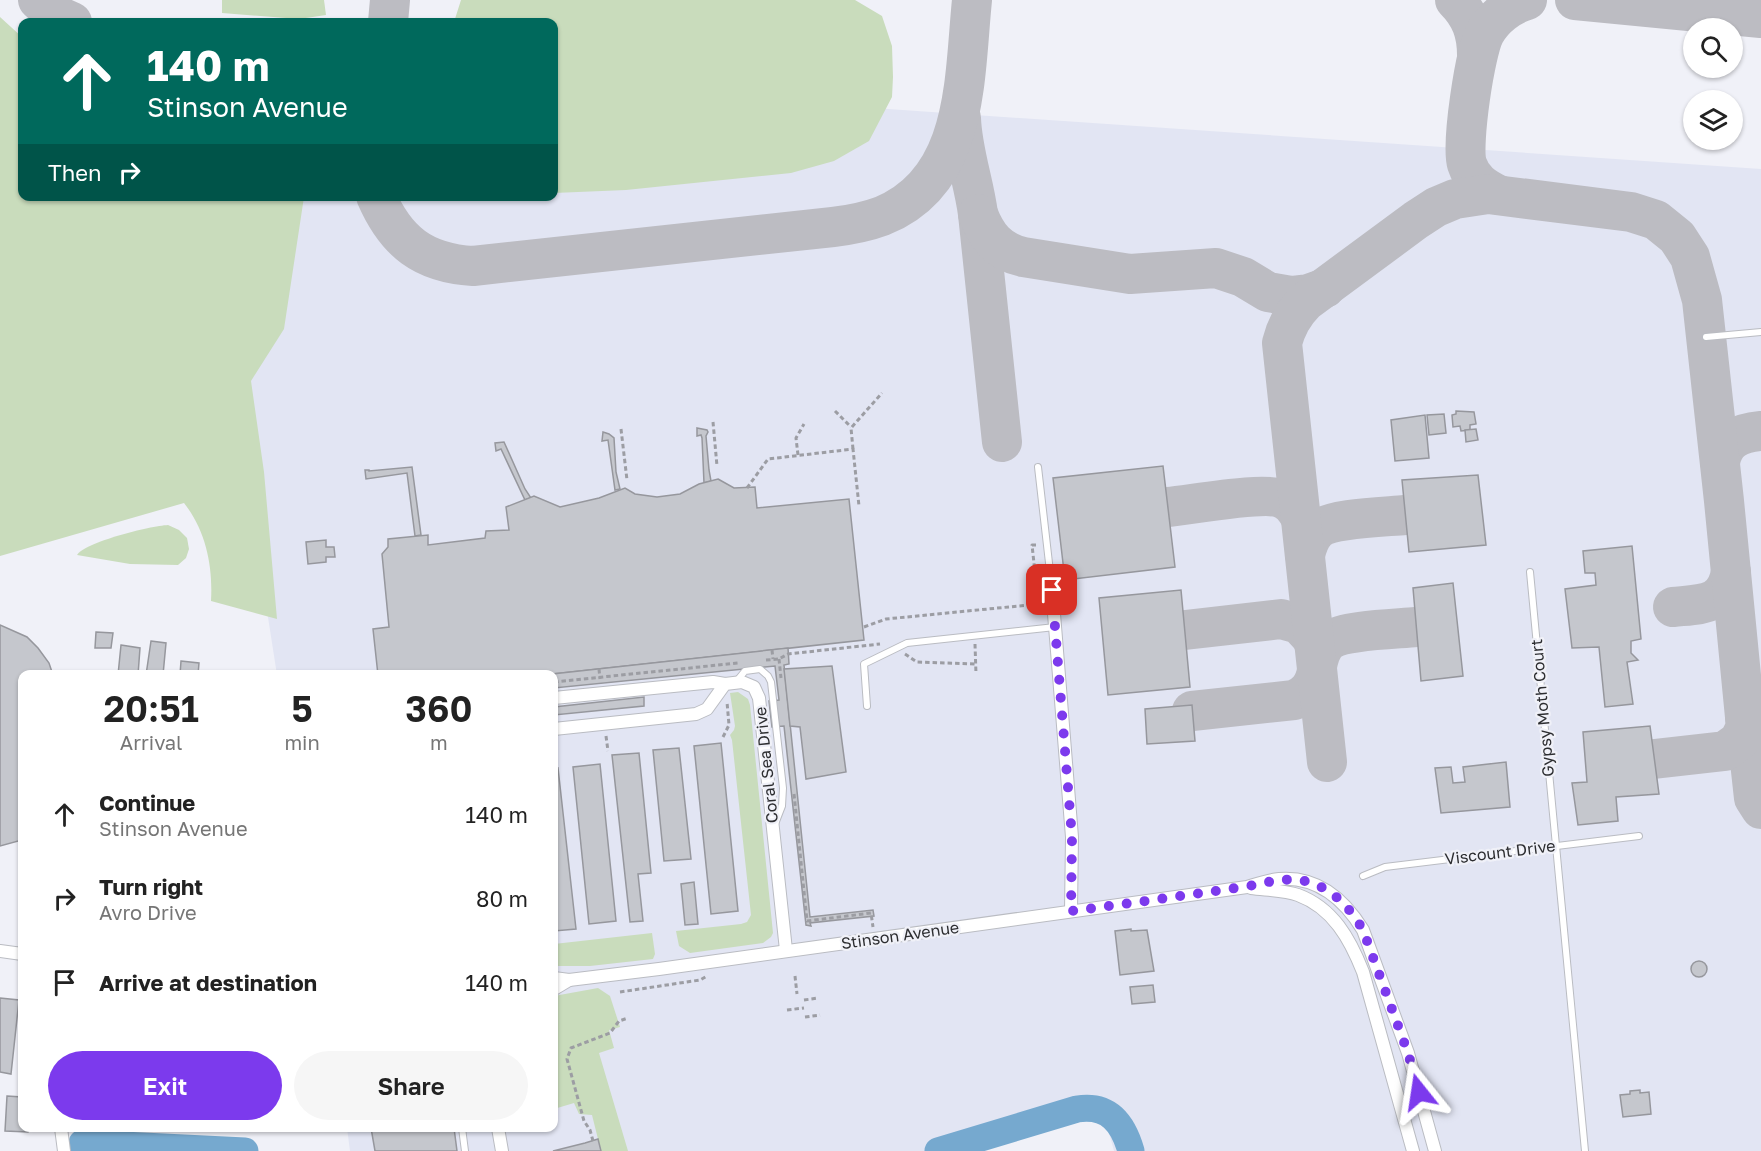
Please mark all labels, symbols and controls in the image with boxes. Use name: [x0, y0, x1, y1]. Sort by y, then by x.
map controls: [1683, 18, 1743, 150]
button: search: [1683, 18, 1743, 78]
text: 140 m: [147, 40, 269, 90]
icon: ahead: [48, 42, 126, 120]
button: layers: [1683, 90, 1743, 150]
text: Stinson Avenue: [147, 91, 348, 123]
icon: right: [113, 156, 146, 189]
text: Then: [48, 159, 101, 186]
pin: [1026, 564, 1077, 615]
icon: arrive: [1035, 573, 1068, 606]
street label: Gypsy Moth Court: [1526, 638, 1558, 778]
text: 20:51: [103, 687, 199, 730]
text: 5: [291, 687, 313, 730]
text: 360: [405, 687, 472, 730]
street label: Coral Sea Drive: [750, 706, 782, 824]
text: Arrival: [120, 730, 183, 754]
text: min: [284, 730, 320, 754]
text: m: [430, 730, 448, 754]
text: Continue: [99, 789, 195, 816]
icon: ahead: [48, 798, 81, 831]
text: 140 m: [465, 801, 528, 828]
text: Stinson Avenue: [99, 816, 248, 840]
street label: Viscount Drive: [1444, 835, 1556, 869]
text: Turn right: [99, 873, 203, 900]
icon: right: [48, 882, 81, 915]
text: 80 m: [476, 885, 528, 912]
text: Avro Drive: [99, 900, 197, 924]
street label: Stinson Avenue: [840, 917, 960, 953]
icon: arrive: [48, 966, 81, 999]
text: Arrive at destination: [99, 969, 317, 996]
text: 140 m: [465, 969, 528, 996]
button: Exit: [48, 1051, 282, 1120]
button: Share: [294, 1051, 528, 1120]
position arrow: [1387, 1060, 1451, 1124]

